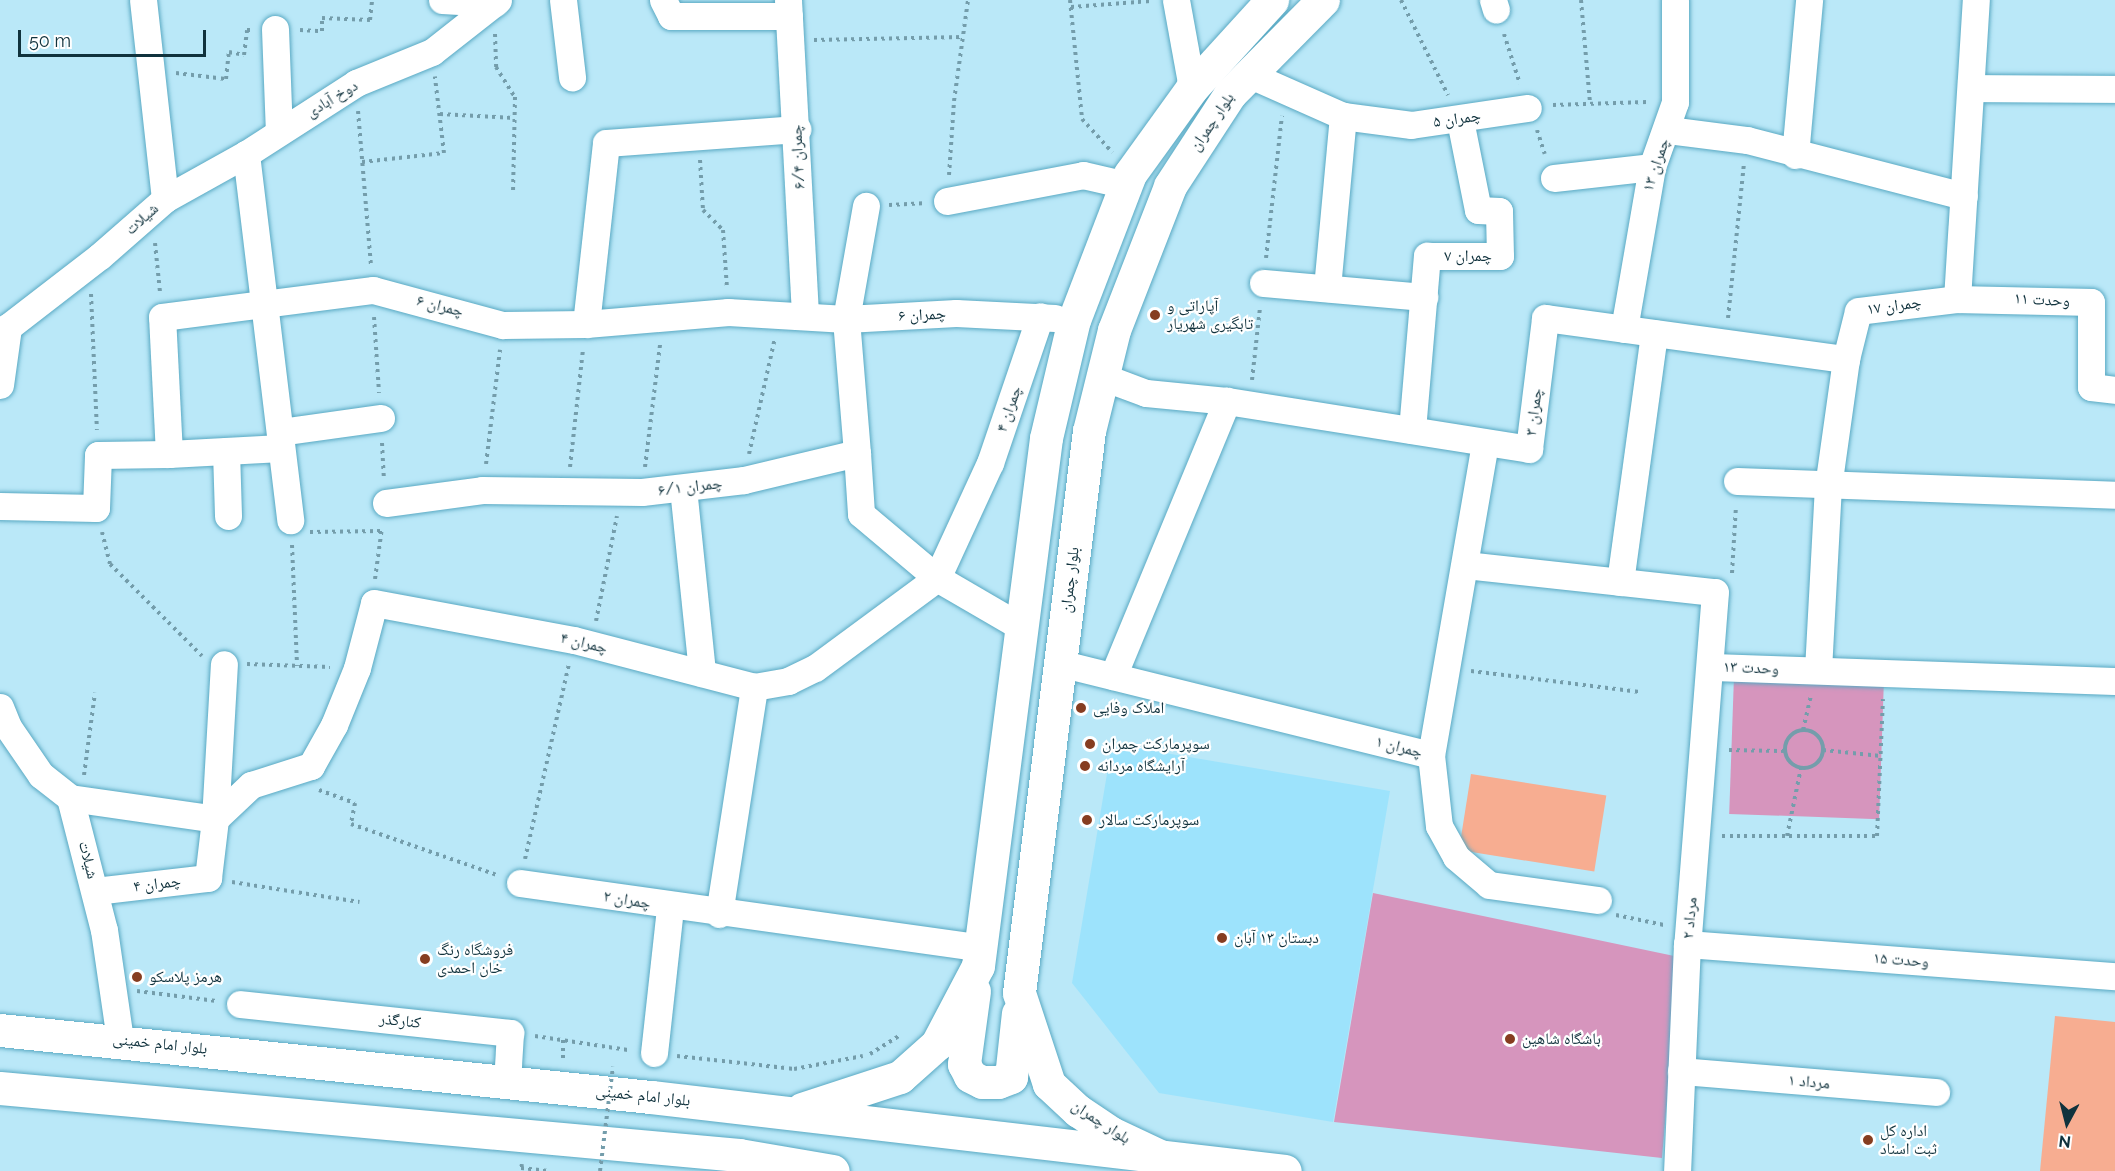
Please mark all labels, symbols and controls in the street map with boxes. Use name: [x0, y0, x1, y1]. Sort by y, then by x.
scale bar: [21, 18, 208, 56]
text: 50 m: [29, 30, 71, 51]
street label: دوخ آبادی: [303, 76, 361, 122]
street label: بلوار چمران: [1186, 89, 1238, 155]
street label: چمران ۵: [1432, 106, 1482, 132]
street label: چمران ۶/۴: [787, 124, 809, 190]
street label: چمران ۱۳: [1638, 136, 1674, 194]
street label: شیلات: [121, 199, 163, 239]
street label: چمران ۷: [1444, 246, 1492, 266]
street label: وحدت ۱۱: [2014, 289, 2070, 311]
street label: چمران ۶: [415, 291, 465, 321]
street label: چمران ۱۷: [1865, 293, 1923, 319]
place label: آپاراتی و تابگیری شهریار: [1167, 296, 1253, 334]
street label: چمران ۶: [898, 304, 946, 326]
marker: آپاراتی و تابگیری شهریار: [1148, 308, 1162, 322]
street label: چمران ۴: [992, 383, 1026, 435]
street label: چمران ۳: [1522, 387, 1546, 437]
street label: چمران ۶/۱: [657, 474, 723, 500]
street label: بلوار چمران: [1056, 546, 1084, 614]
street label: چمران ۴: [559, 628, 609, 658]
street label: وحدت ۱۳: [1723, 657, 1779, 679]
place label: املاک وفایی: [1093, 698, 1164, 718]
marker: املاک وفایی: [1074, 701, 1088, 715]
street label: چمران ۱: [1374, 732, 1424, 762]
place label: سوپرمارکت چمران: [1102, 734, 1210, 754]
marker: سوپرمارکت چمران: [1083, 737, 1097, 751]
place label: آرایشگاه مردانه: [1097, 756, 1185, 776]
marker: آرایشگاه مردانه: [1078, 759, 1092, 773]
place label: سوپرمارکت سالار: [1099, 810, 1199, 830]
marker: سوپرمارکت سالار: [1080, 813, 1094, 827]
street label: شیلات: [74, 839, 102, 881]
street label: چمران ۴: [132, 872, 182, 896]
street label: چمران ۲: [602, 887, 652, 913]
street label: مرداد ۲: [1679, 896, 1701, 940]
place label: دبستان ۱۳ آبان: [1234, 928, 1319, 948]
marker: دبستان ۱۳ آبان: [1215, 931, 1229, 945]
place label: فروشگاه رنگ خان احمدی: [437, 940, 513, 978]
street label: وحدت ۱۵: [1872, 948, 1930, 972]
marker: فروشگاه رنگ خان احمدی: [418, 952, 432, 966]
place label: هرمز پلاسکو: [149, 967, 222, 987]
marker: هرمز پلاسکو: [130, 970, 144, 984]
street label: کنارگذر: [378, 1009, 422, 1033]
street label: بلوار امام خمینی: [112, 1029, 208, 1059]
place label: باشگاه شاهین: [1522, 1029, 1601, 1049]
marker: باشگاه شاهین: [1503, 1032, 1517, 1046]
street label: مرداد ۱: [1787, 1071, 1831, 1093]
street label: بلوار امام خمینی: [595, 1081, 691, 1111]
north arrow: [2037, 1093, 2097, 1153]
street label: بلوار چمران: [1068, 1096, 1134, 1148]
place label: اداره کل ثبت اسناد: [1880, 1121, 1937, 1159]
text: N: [2058, 1131, 2072, 1152]
marker: اداره کل ثبت اسناد: [1861, 1133, 1875, 1147]

